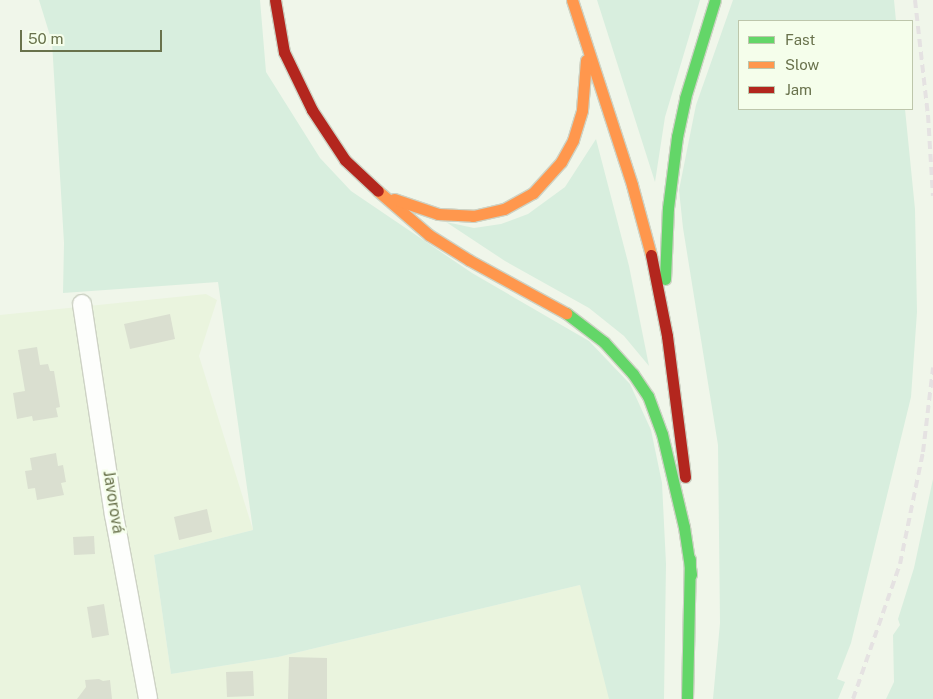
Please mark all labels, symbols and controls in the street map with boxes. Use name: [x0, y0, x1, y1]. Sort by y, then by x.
scale bar: [22, 20, 165, 52]
legend: [738, 20, 913, 110]
text: 50 m: [28, 30, 63, 47]
text: Fast: [785, 31, 815, 48]
text: Slow: [785, 56, 819, 73]
text: Jam: [785, 81, 812, 98]
street label: Javorová: [99, 469, 127, 535]

